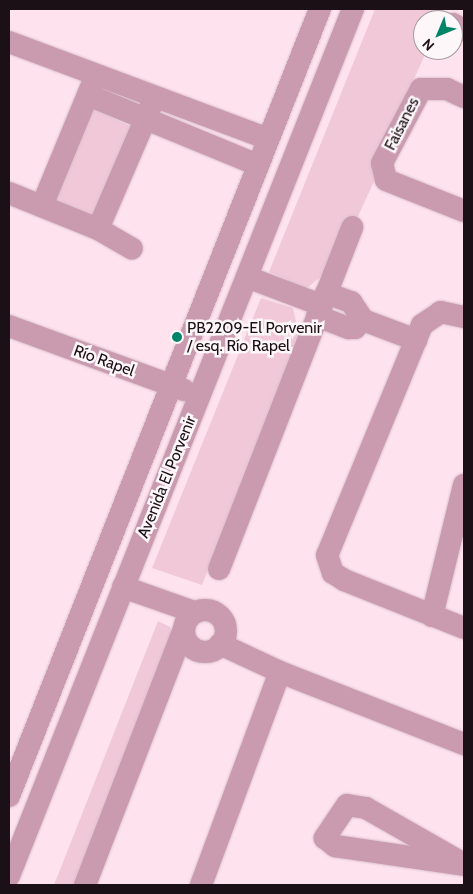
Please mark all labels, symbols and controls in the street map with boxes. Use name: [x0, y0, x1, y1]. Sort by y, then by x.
north arrow: [413, 10, 463, 60]
text: N: [418, 35, 438, 55]
street label: Faisanes: [381, 94, 423, 154]
place label: PB2209-El Porvenir / esq. Río Rapel: [187, 318, 322, 356]
marker: PB2209-El Porvenir / esq. Río Rapel: [171, 331, 183, 343]
street label: Río Rapel: [71, 341, 137, 381]
street label: Avenida El Porvenir: [134, 413, 200, 541]

